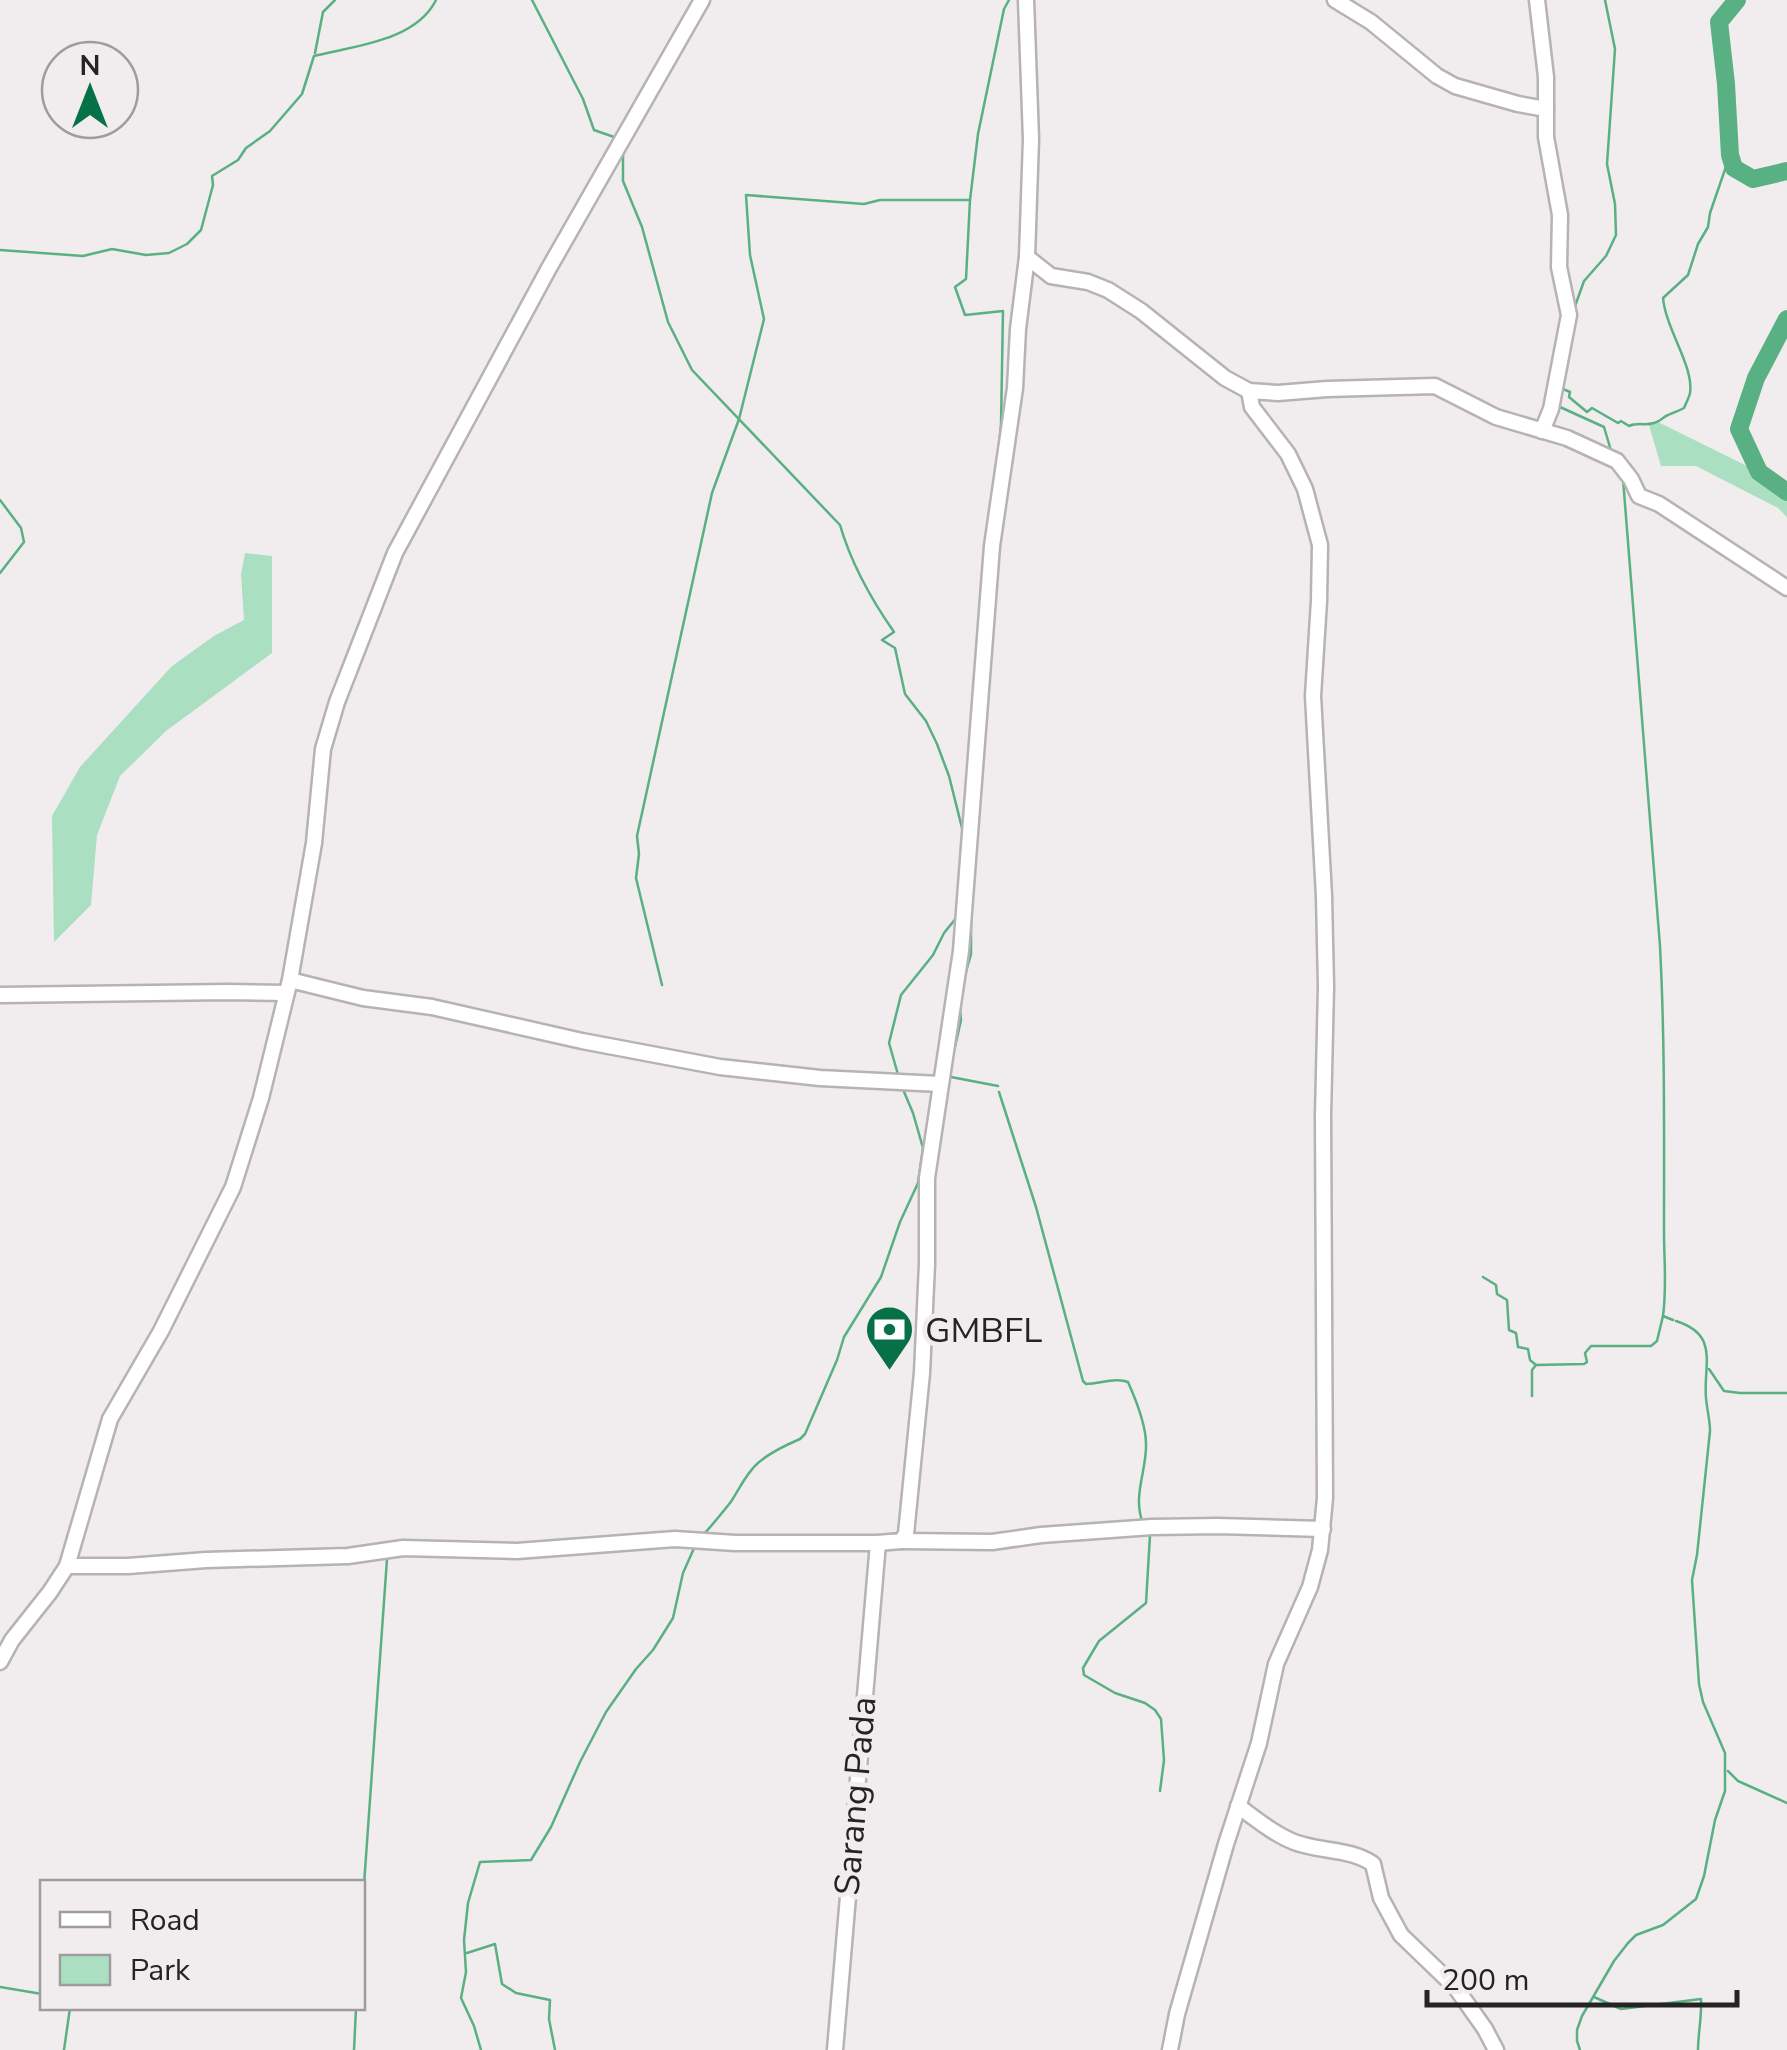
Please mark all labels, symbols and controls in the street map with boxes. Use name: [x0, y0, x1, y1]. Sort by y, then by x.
north arrow: [40, 40, 140, 140]
text: N: [80, 47, 100, 85]
bank icon: GMBFL: [864, 1304, 916, 1372]
place label: GMBFL: [925, 1307, 1042, 1354]
street label: Sarang Pada: [823, 1695, 888, 1897]
legend: [40, 1880, 365, 2010]
text: Road: [130, 1900, 200, 1941]
scale bar: [1427, 1945, 1737, 2007]
text: Park: [130, 1950, 191, 1991]
text: 200 m: [1442, 1960, 1529, 2001]

